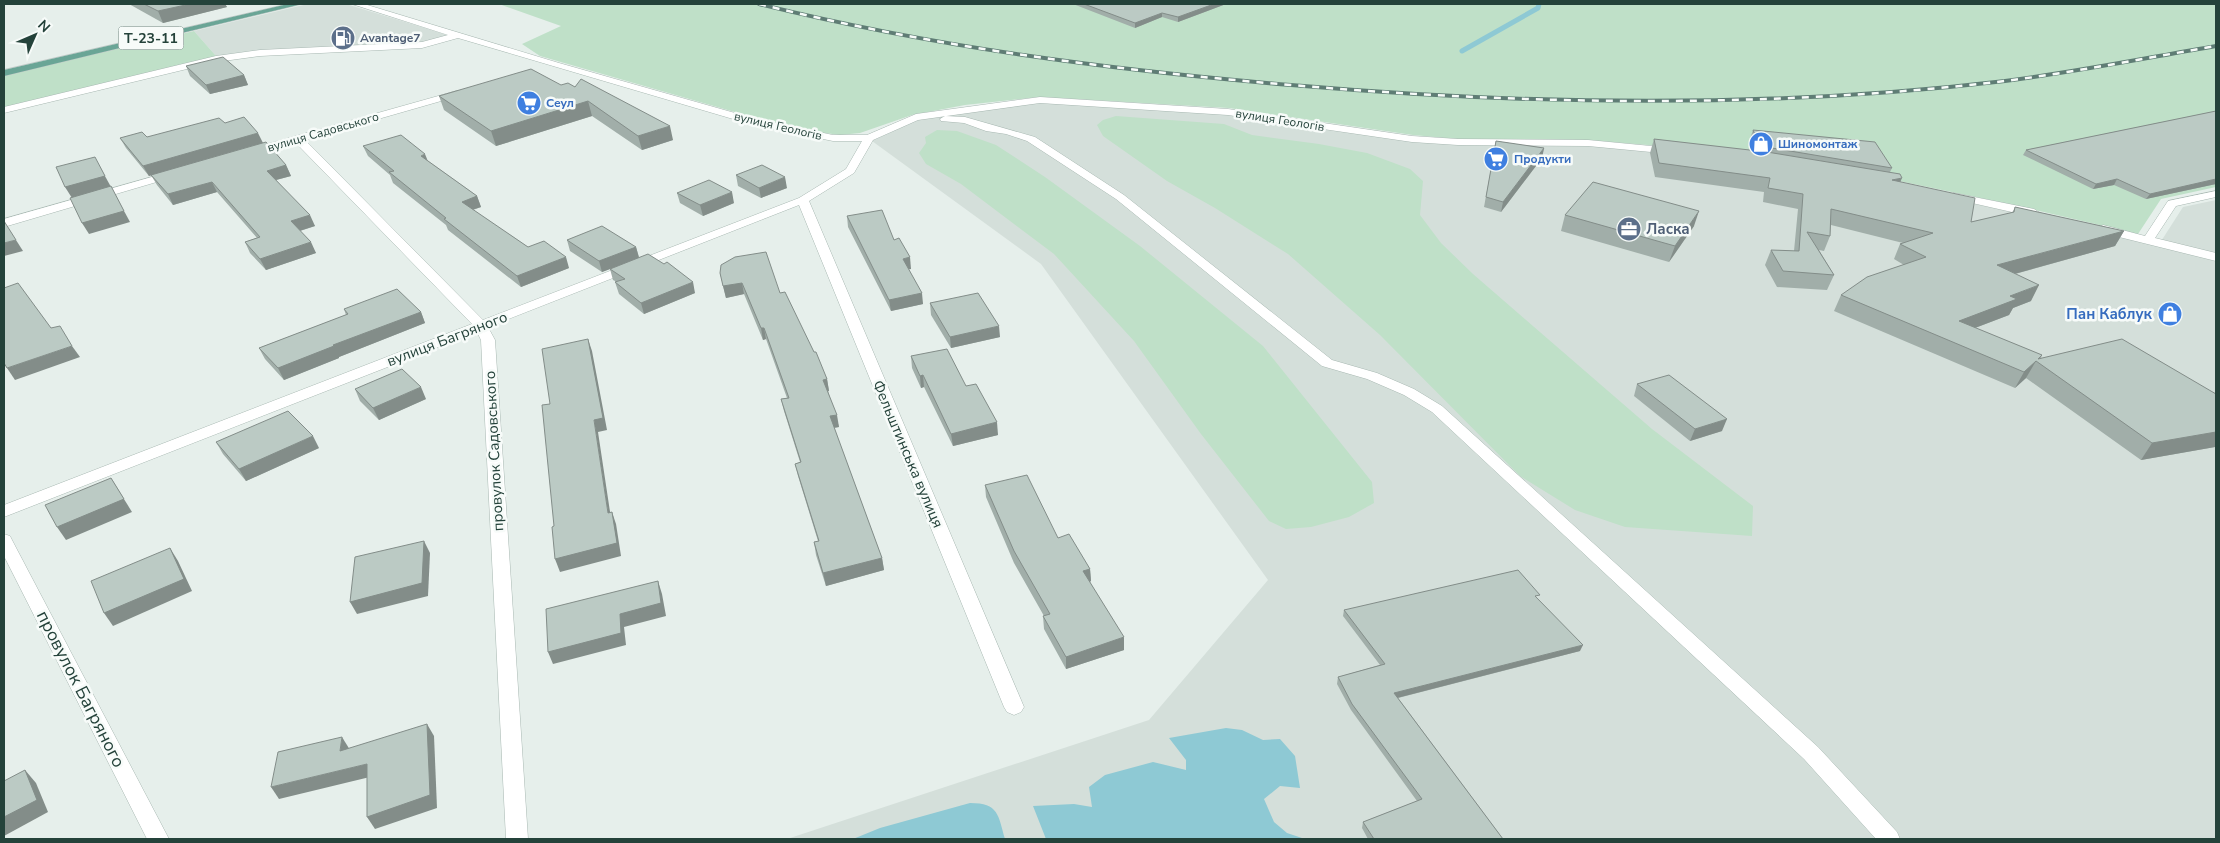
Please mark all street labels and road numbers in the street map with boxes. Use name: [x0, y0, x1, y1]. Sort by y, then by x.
road number: Т-23-11: [118, 26, 184, 49]
street label: вулиця Геологів: [1234, 105, 1326, 135]
street label: вулиця Садовського: [265, 108, 381, 156]
street label: вулиця Геологів: [732, 108, 824, 144]
street label: вулиця Багряного: [384, 307, 510, 371]
street label: провулок Садовського: [480, 370, 508, 532]
street label: Фельштинська вулиця: [868, 377, 948, 531]
street label: провулок Багряного: [31, 606, 131, 772]

